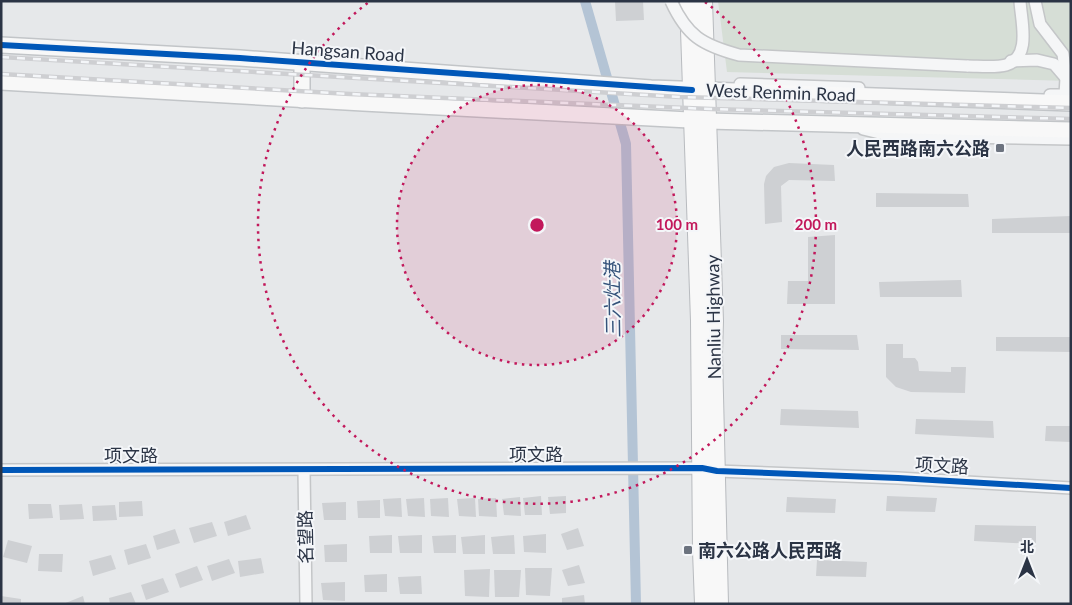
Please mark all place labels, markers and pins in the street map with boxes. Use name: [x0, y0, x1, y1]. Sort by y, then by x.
place label: 人民西路南六公路: [846, 137, 990, 159]
marker: 人民西路南六公路: [994, 142, 1006, 154]
centre of rings: [528, 216, 546, 234]
place label: 南六公路人民西路: [698, 539, 842, 561]
marker: 南六公路人民西路: [682, 544, 694, 556]

